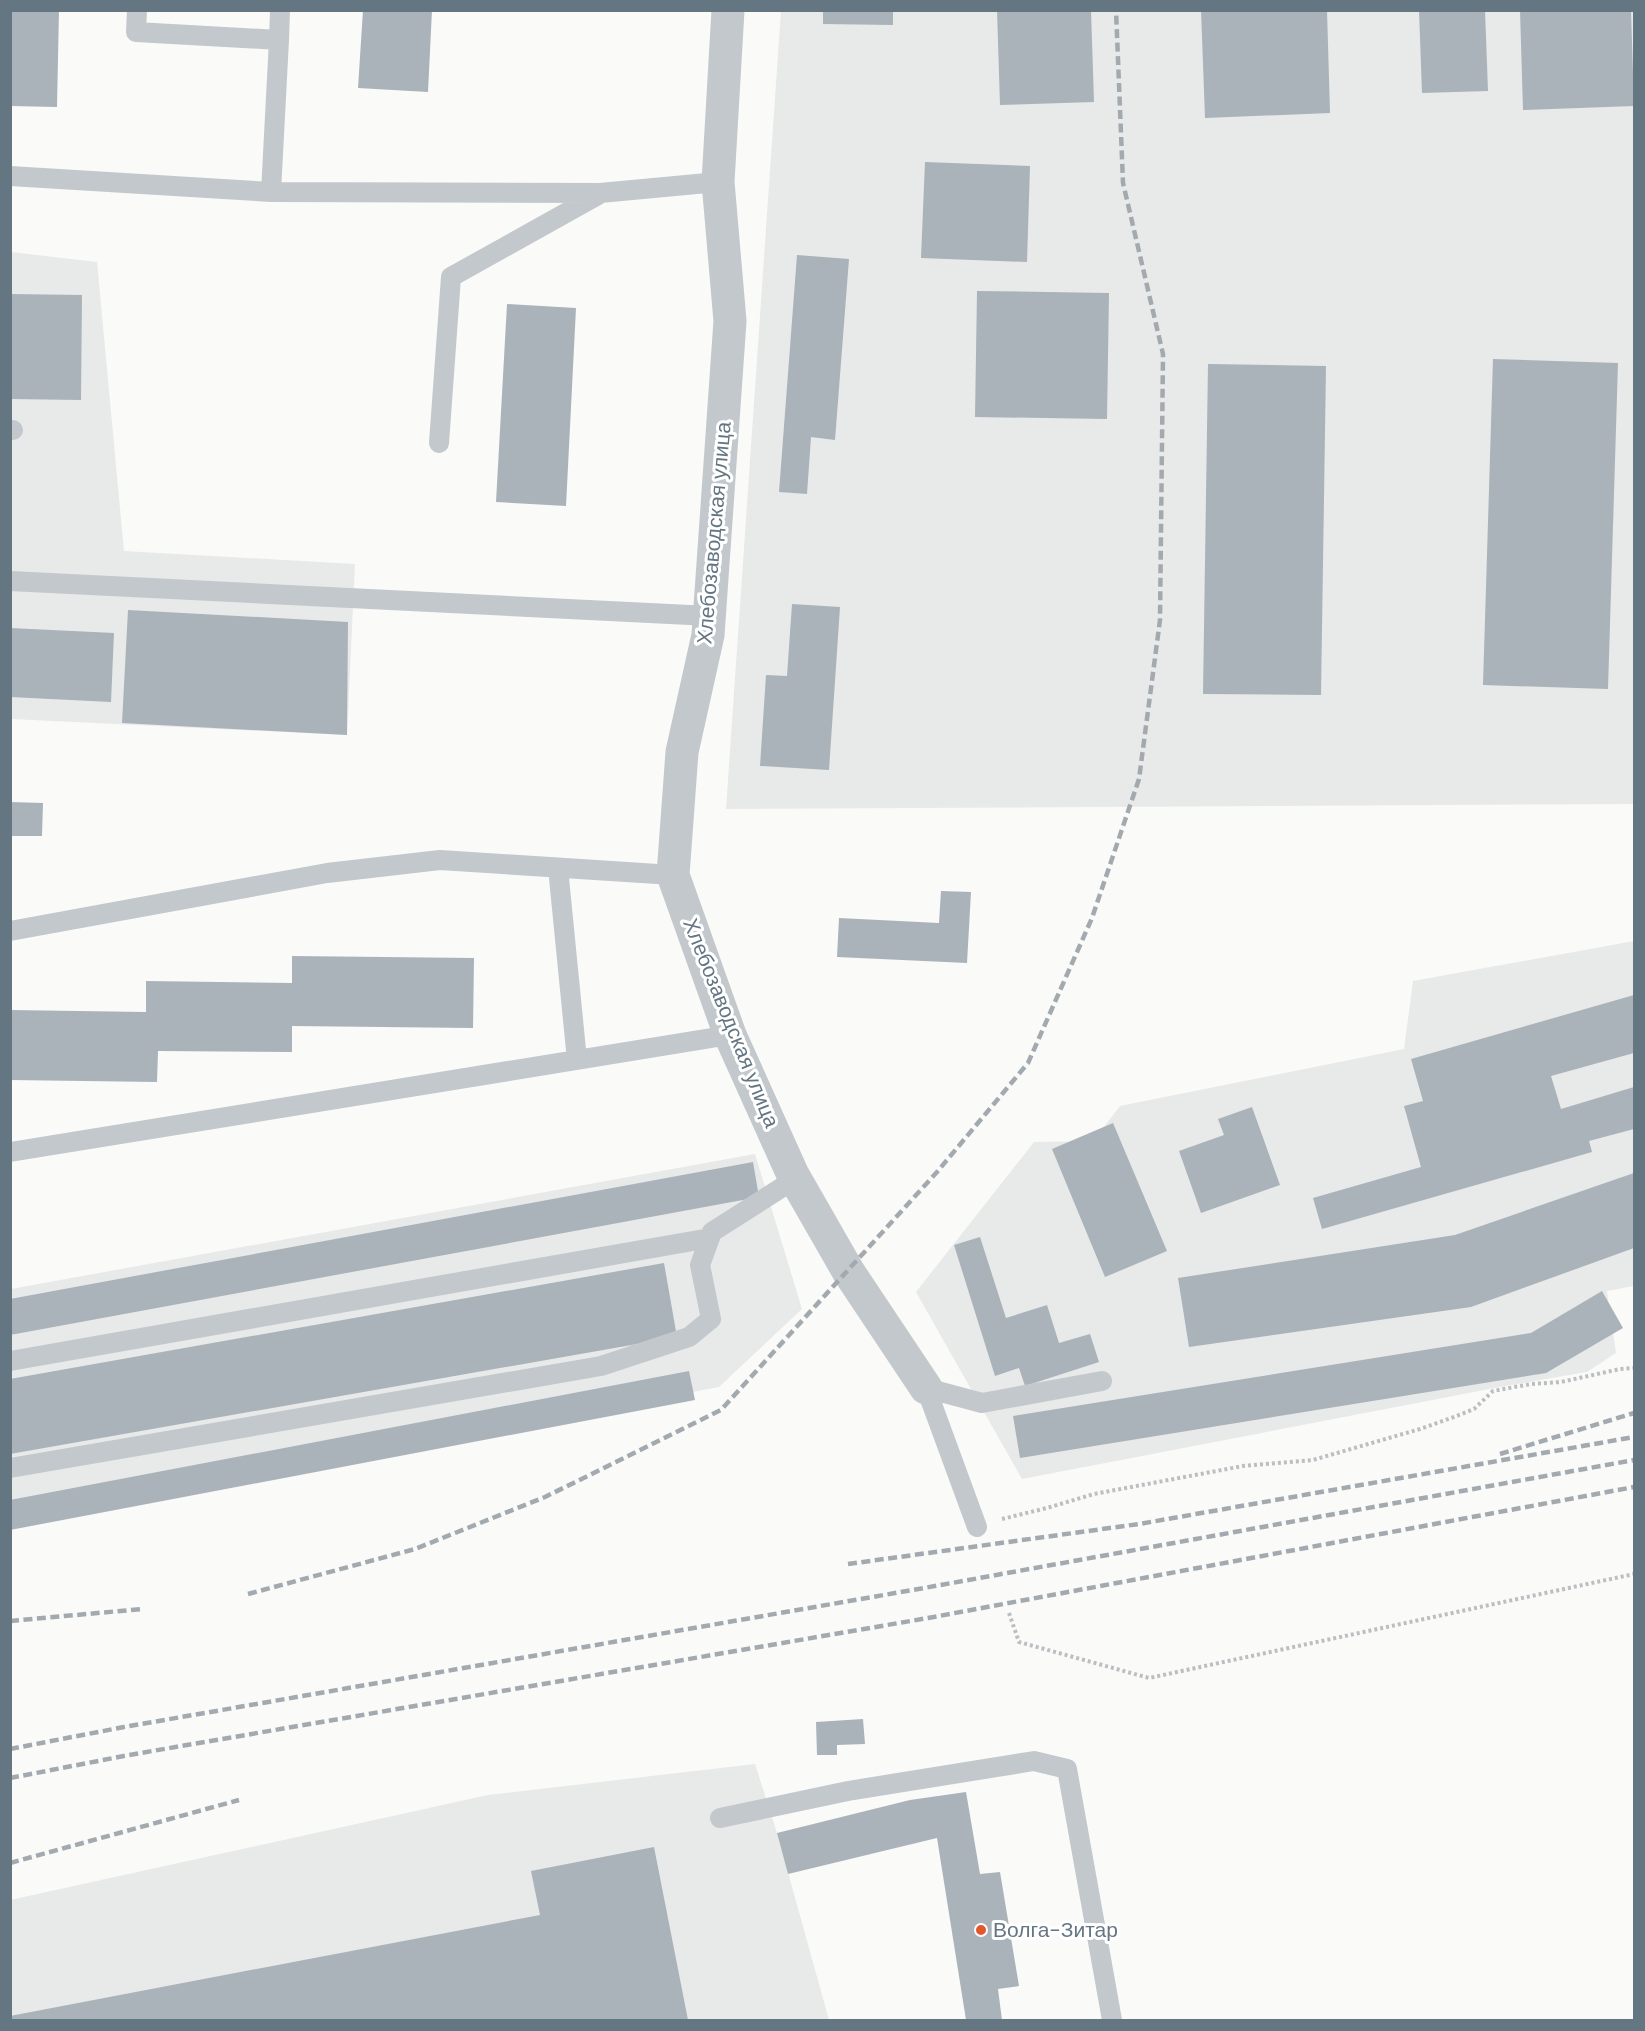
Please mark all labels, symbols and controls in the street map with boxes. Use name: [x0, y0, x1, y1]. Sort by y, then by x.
street label: Хлебозаводская улица: [690, 420, 738, 645]
street label: Хлебозаводская улица: [676, 914, 786, 1132]
place label: Волга-Зитар: [993, 1916, 1118, 1944]
marker: Волга-Зитар: [974, 1923, 988, 1937]

